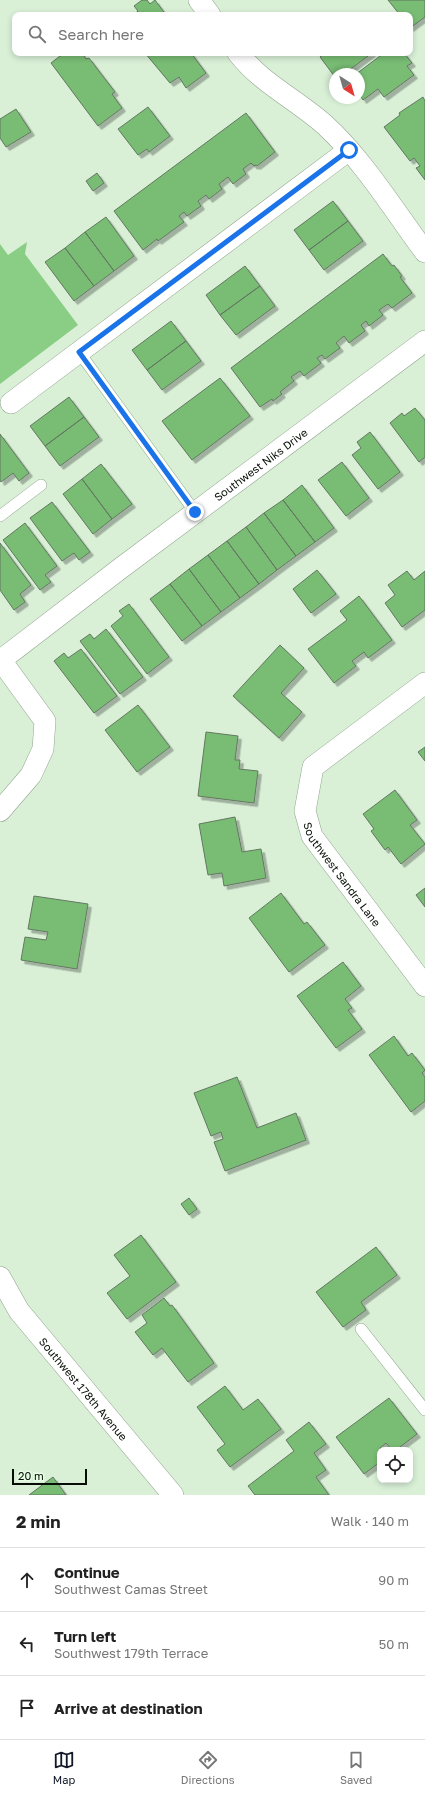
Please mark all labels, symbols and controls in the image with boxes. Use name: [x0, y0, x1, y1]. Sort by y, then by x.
search box: [12, 12, 413, 56]
icon: search: [26, 23, 48, 45]
text: Search here: [58, 25, 144, 43]
north arrow: [329, 68, 365, 104]
route start: [340, 141, 358, 159]
street label: Southwest Niks Drive: [211, 425, 309, 503]
route end: [186, 503, 204, 521]
street label: Southwest Sandra Lane: [302, 820, 384, 929]
street label: Southwest 178th Avenue: [37, 1334, 131, 1443]
map controls: [377, 1447, 413, 1483]
button: locate: [377, 1447, 413, 1483]
scale bar: [12, 1467, 87, 1486]
text: 20 m: [18, 1469, 44, 1482]
text: 2 min: [16, 1511, 60, 1532]
text: Walk · 140 m: [331, 1513, 409, 1529]
text: Continue: [54, 1563, 120, 1581]
icon: ahead: [16, 1569, 38, 1591]
text: 90 m: [378, 1572, 409, 1588]
text: Southwest Camas Street: [54, 1581, 208, 1597]
text: Turn left: [54, 1627, 116, 1645]
icon: left: [16, 1633, 38, 1655]
text: 50 m: [379, 1636, 409, 1652]
text: Southwest 179th Terrace: [54, 1645, 208, 1661]
icon: arrive: [16, 1697, 38, 1719]
text: Arrive at destination: [54, 1699, 203, 1717]
tab: Map: [53, 1749, 75, 1786]
tab: Directions: [181, 1749, 235, 1786]
tab: Saved: [340, 1749, 372, 1786]

